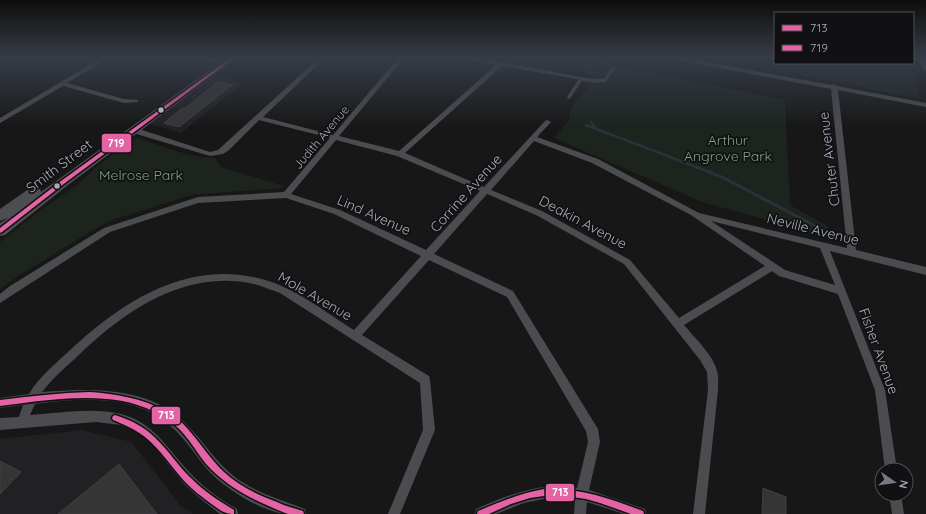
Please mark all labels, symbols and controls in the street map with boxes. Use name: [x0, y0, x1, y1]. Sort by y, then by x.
legend: [774, 12, 914, 64]
text: 713: [810, 20, 827, 35]
text: 719: [810, 40, 828, 55]
street label: Judith Avenue: [290, 102, 352, 172]
unlabelled marker: [156, 105, 166, 115]
street label: Chuter Avenue: [814, 111, 844, 207]
park label: Arthur Angrove Park: [684, 131, 772, 165]
line badge: 719: [101, 133, 132, 153]
street label: Smith Street: [22, 135, 96, 197]
text: 719: [107, 136, 125, 150]
street label: Corrine Avenue: [426, 150, 506, 236]
park label: Melrose Park: [99, 166, 183, 184]
unlabelled marker: [52, 181, 62, 191]
street label: Lind Avenue: [334, 191, 414, 239]
street label: Deakin Avenue: [536, 191, 630, 253]
street label: Neville Avenue: [765, 209, 861, 249]
street label: Mole Avenue: [275, 268, 355, 325]
street label: Fisher Avenue: [855, 305, 903, 397]
line badge: 713: [151, 406, 181, 425]
text: 713: [158, 408, 174, 422]
north arrow: [874, 462, 914, 502]
text: N: [896, 479, 911, 490]
line badge: 713: [545, 483, 575, 502]
text: 713: [552, 485, 568, 499]

